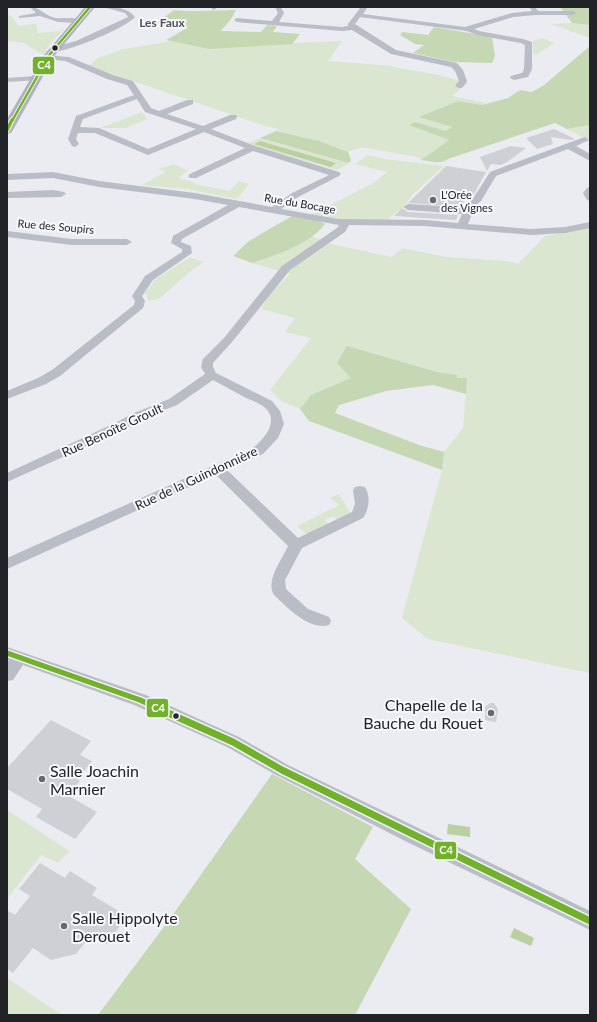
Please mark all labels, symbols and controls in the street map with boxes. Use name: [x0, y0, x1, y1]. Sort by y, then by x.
district label: Les Faux: [139, 15, 186, 30]
unlabelled marker: [50, 43, 60, 53]
line badge: C4: [32, 56, 55, 75]
text: C4: [37, 58, 51, 71]
place label: L'Orée des Vignes: [441, 188, 493, 214]
street label: Rue du Bocage: [263, 190, 337, 216]
marker: L'Orée des Vignes: [428, 195, 438, 205]
street label: Rue des Soupirs: [17, 216, 95, 236]
street label: Rue Benoîte Groult: [59, 400, 165, 460]
street label: Rue de la Guindonnière: [132, 443, 260, 513]
place label: Chapelle de la Bauche du Rouet: [363, 695, 483, 732]
line badge: C4: [146, 698, 169, 718]
text: C4: [151, 701, 165, 714]
marker: Chapelle de la Bauche du Rouet: [486, 708, 496, 718]
unlabelled marker: [171, 711, 181, 721]
place label: Salle Joachin Marnier: [50, 761, 139, 798]
marker: Salle Joachin Marnier: [37, 774, 47, 784]
line badge: C4: [434, 841, 457, 860]
text: C4: [439, 843, 453, 856]
place label: Salle Hippolyte Derouet: [72, 908, 178, 945]
marker: Salle Hippolyte Derouet: [59, 921, 69, 931]

